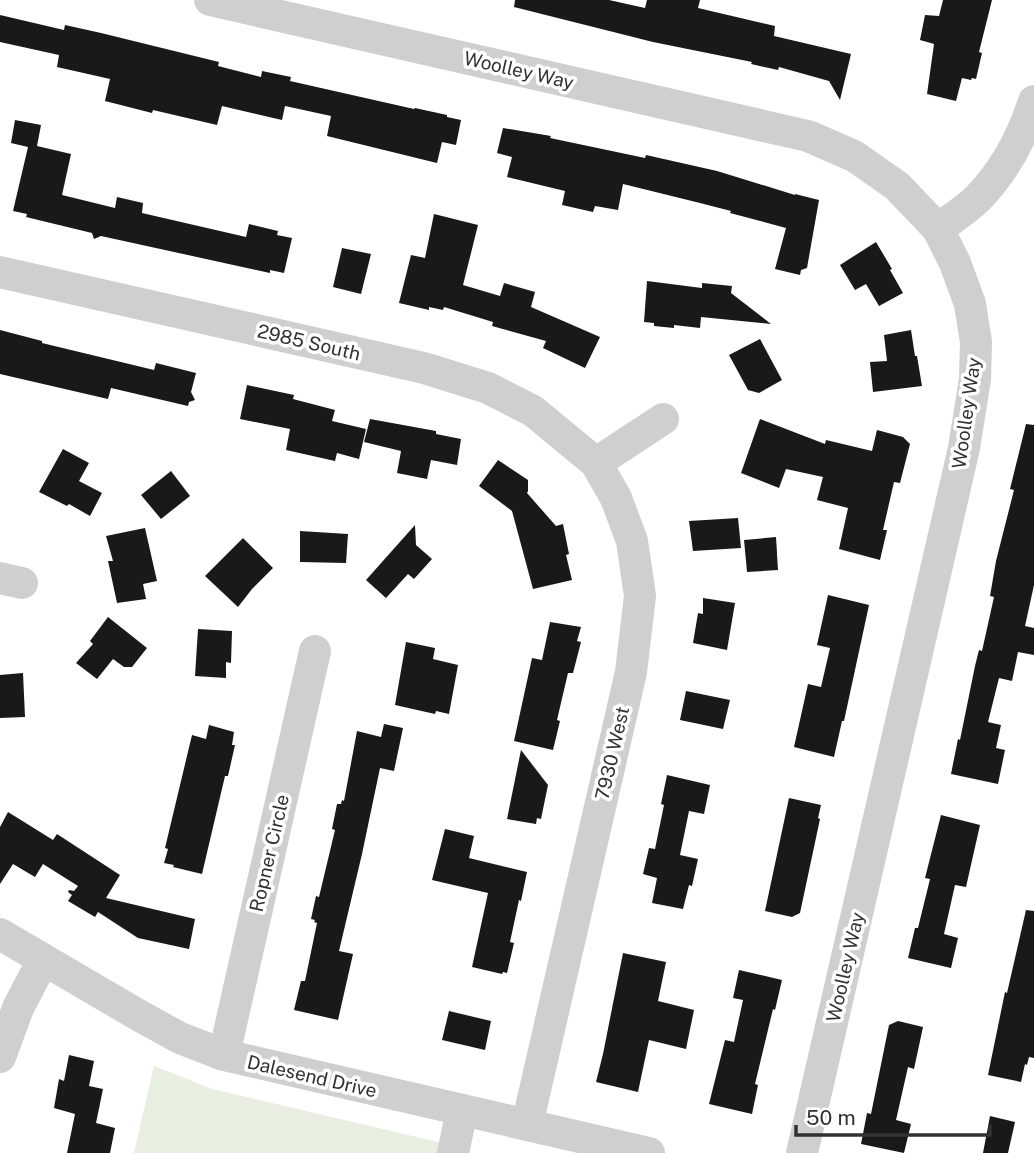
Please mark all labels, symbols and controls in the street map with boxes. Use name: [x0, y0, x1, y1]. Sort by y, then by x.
street label: Woolley Way: [462, 47, 576, 93]
street label: 2985 South: [255, 319, 363, 365]
street label: Woolley Way: [947, 356, 985, 470]
street label: 7930 West: [591, 704, 633, 802]
street label: Ropner Circle: [245, 792, 293, 914]
street label: Woolley Way: [822, 910, 868, 1024]
street label: Dalesend Drive: [245, 1050, 379, 1102]
scale bar: [796, 1094, 990, 1138]
text: 50 m: [806, 1105, 856, 1130]

